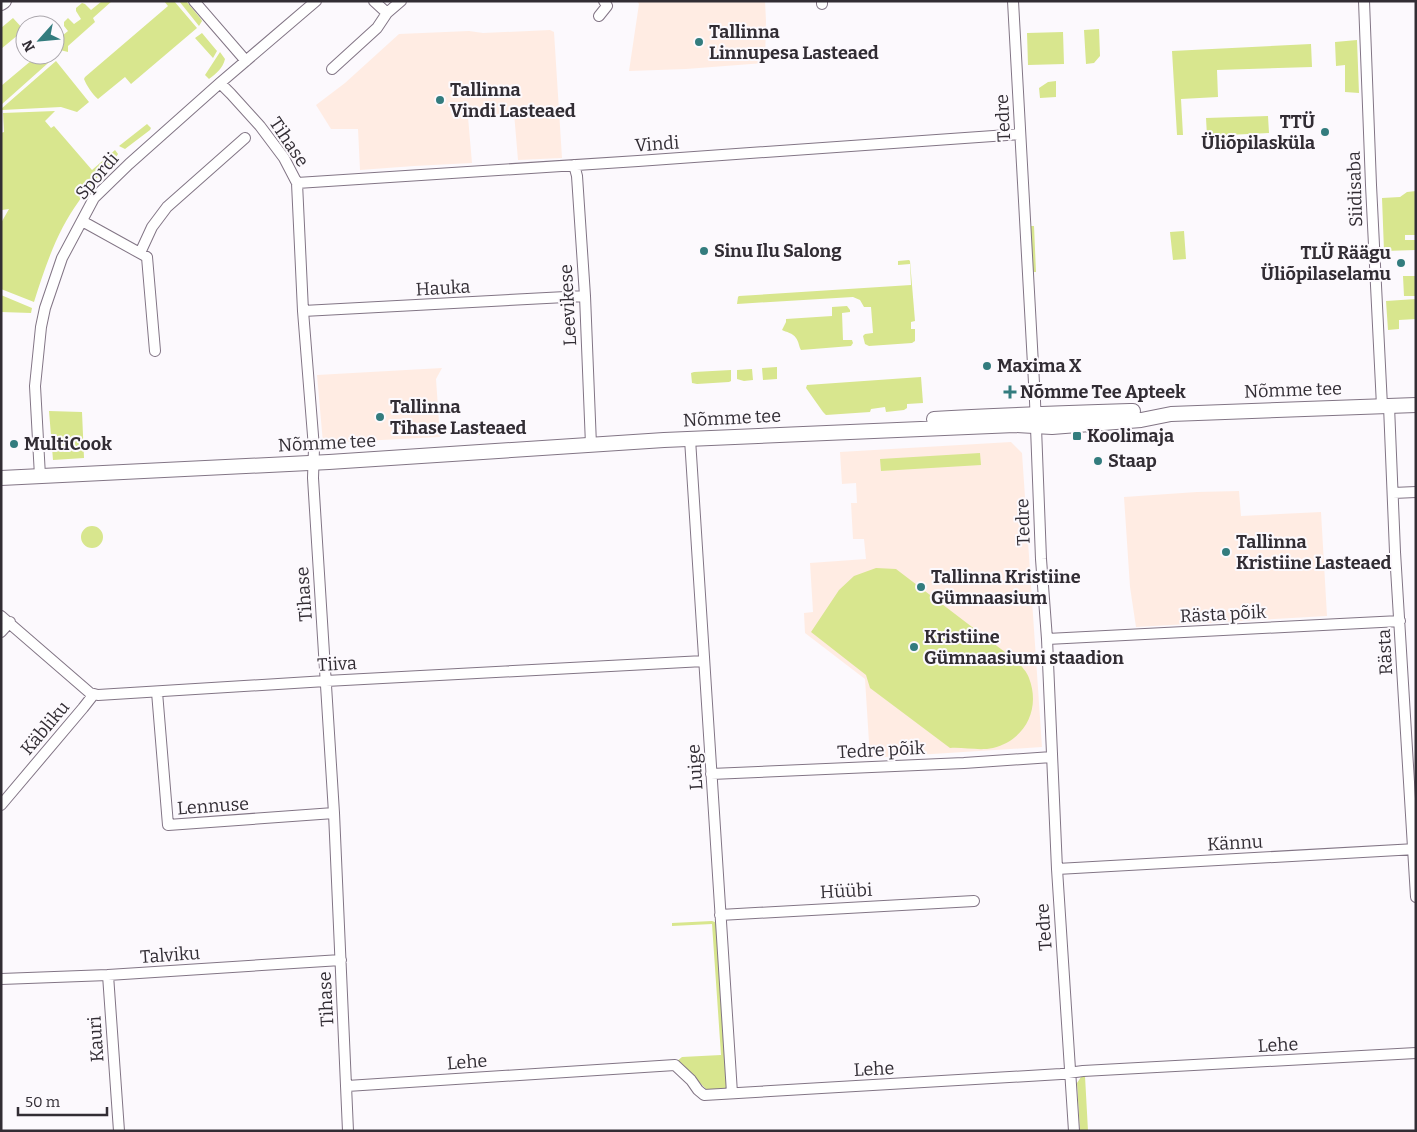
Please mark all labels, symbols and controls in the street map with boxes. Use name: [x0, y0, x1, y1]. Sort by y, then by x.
north arrow: [15, 15, 65, 65]
place label: Tallinna Linnupesa Lasteaed: [709, 21, 879, 64]
marker: Tallinna Linnupesa Lasteaed: [693, 36, 705, 48]
text: N: [19, 37, 39, 54]
place label: Tallinna Vindi Lasteaed: [450, 79, 576, 122]
marker: Tallinna Vindi Lasteaed: [434, 94, 446, 106]
street label: Tedre: [991, 94, 1015, 142]
place label: TTÜ Üliõpilasküla: [1201, 111, 1316, 154]
street label: Tihase: [265, 113, 313, 171]
marker: TTÜ Üliõpilasküla: [1319, 126, 1331, 138]
street label: Vindi: [634, 131, 680, 157]
street label: Spordi: [71, 148, 123, 204]
street label: Siidisaba: [1343, 151, 1367, 227]
place label: Sinu Ilu Salong: [714, 240, 842, 262]
place label: TLÜ Räägu Üliõpilaselamu: [1261, 242, 1392, 285]
marker: Sinu Ilu Salong: [698, 245, 710, 257]
marker: TLÜ Räägu Üliõpilaselamu: [1395, 257, 1407, 269]
street label: Leevikese: [555, 264, 581, 346]
street label: Hauka: [415, 276, 471, 300]
place label: Maxima X: [997, 355, 1082, 377]
marker: Maxima X: [981, 360, 993, 372]
street label: Nõmme tee: [1244, 377, 1342, 403]
place label: Nõmme Tee Apteek: [1020, 381, 1186, 403]
marker: Nõmme Tee Apteek: [1004, 386, 1016, 398]
place label: Tallinna Tihase Lasteaed: [390, 396, 527, 439]
street label: Nõmme tee: [682, 404, 782, 432]
marker: Tallinna Tihase Lasteaed: [374, 411, 386, 423]
place label: Koolimaja: [1087, 425, 1174, 447]
street label: Nõmme tee: [277, 429, 377, 457]
marker: Koolimaja: [1071, 430, 1083, 442]
place label: MultiCook: [24, 433, 112, 455]
marker: MultiCook: [8, 438, 20, 450]
place label: Staap: [1108, 450, 1157, 472]
marker: Staap: [1092, 455, 1104, 467]
street label: Tedre: [1011, 498, 1035, 546]
place label: Tallinna Kristiine Lasteaed: [1236, 531, 1392, 574]
marker: Tallinna Kristiine Lasteaed: [1220, 546, 1232, 558]
street label: Tihase: [291, 566, 317, 622]
place label: Tallinna Kristiine Gümnaasium: [931, 566, 1081, 609]
marker: Tallinna Kristiine Gümnaasium: [915, 581, 927, 593]
street label: Rästa põik: [1179, 601, 1268, 627]
place label: Kristiine Gümnaasiumi staadion: [924, 626, 1124, 669]
street label: Rästa: [1373, 628, 1397, 676]
marker: Kristiine Gümnaasiumi staadion: [908, 641, 920, 653]
street label: Tiiva: [317, 652, 357, 676]
street label: Käbliku: [16, 696, 74, 760]
street label: Tedre põik: [837, 737, 926, 763]
street label: Luige: [682, 743, 708, 791]
street label: Lennuse: [176, 793, 250, 819]
street label: Kännu: [1207, 831, 1263, 855]
street label: Hüübi: [819, 879, 873, 903]
street label: Tedre: [1031, 903, 1057, 951]
street label: Talviku: [139, 942, 201, 968]
street label: Tihase: [314, 971, 338, 1027]
street label: Kauri: [83, 1015, 109, 1063]
street label: Lehe: [1257, 1033, 1299, 1057]
street label: Lehe: [446, 1050, 488, 1074]
street label: Lehe: [853, 1057, 895, 1081]
scale bar: [18, 1084, 106, 1116]
text: 50 m: [25, 1093, 61, 1111]

